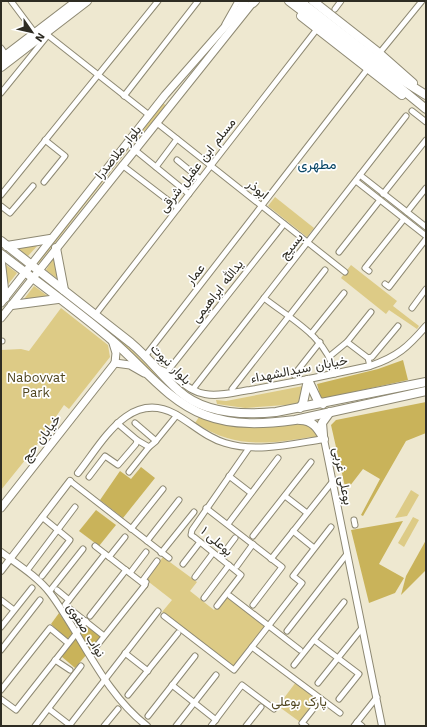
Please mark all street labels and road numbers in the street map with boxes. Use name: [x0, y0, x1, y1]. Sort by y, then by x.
street label: مسلم ابن عقیل شرقی: [155, 115, 239, 216]
street label: بلوار ملاصدرا: [92, 122, 145, 183]
street label: ابوذر: [243, 175, 272, 203]
street label: بسیج: [276, 230, 308, 263]
street label: یدالله ابراهیمی: [188, 257, 247, 326]
street label: عمار: [182, 261, 209, 289]
street label: بلوار نبوت: [147, 341, 194, 388]
street label: خیابان سیدالشهداء: [249, 352, 349, 387]
street label: خیابان حج: [18, 411, 65, 466]
street label: بوعلی غربی: [329, 446, 356, 506]
street label: بوعلی ۱: [197, 523, 236, 560]
street label: نواب صفوی: [63, 600, 109, 660]

